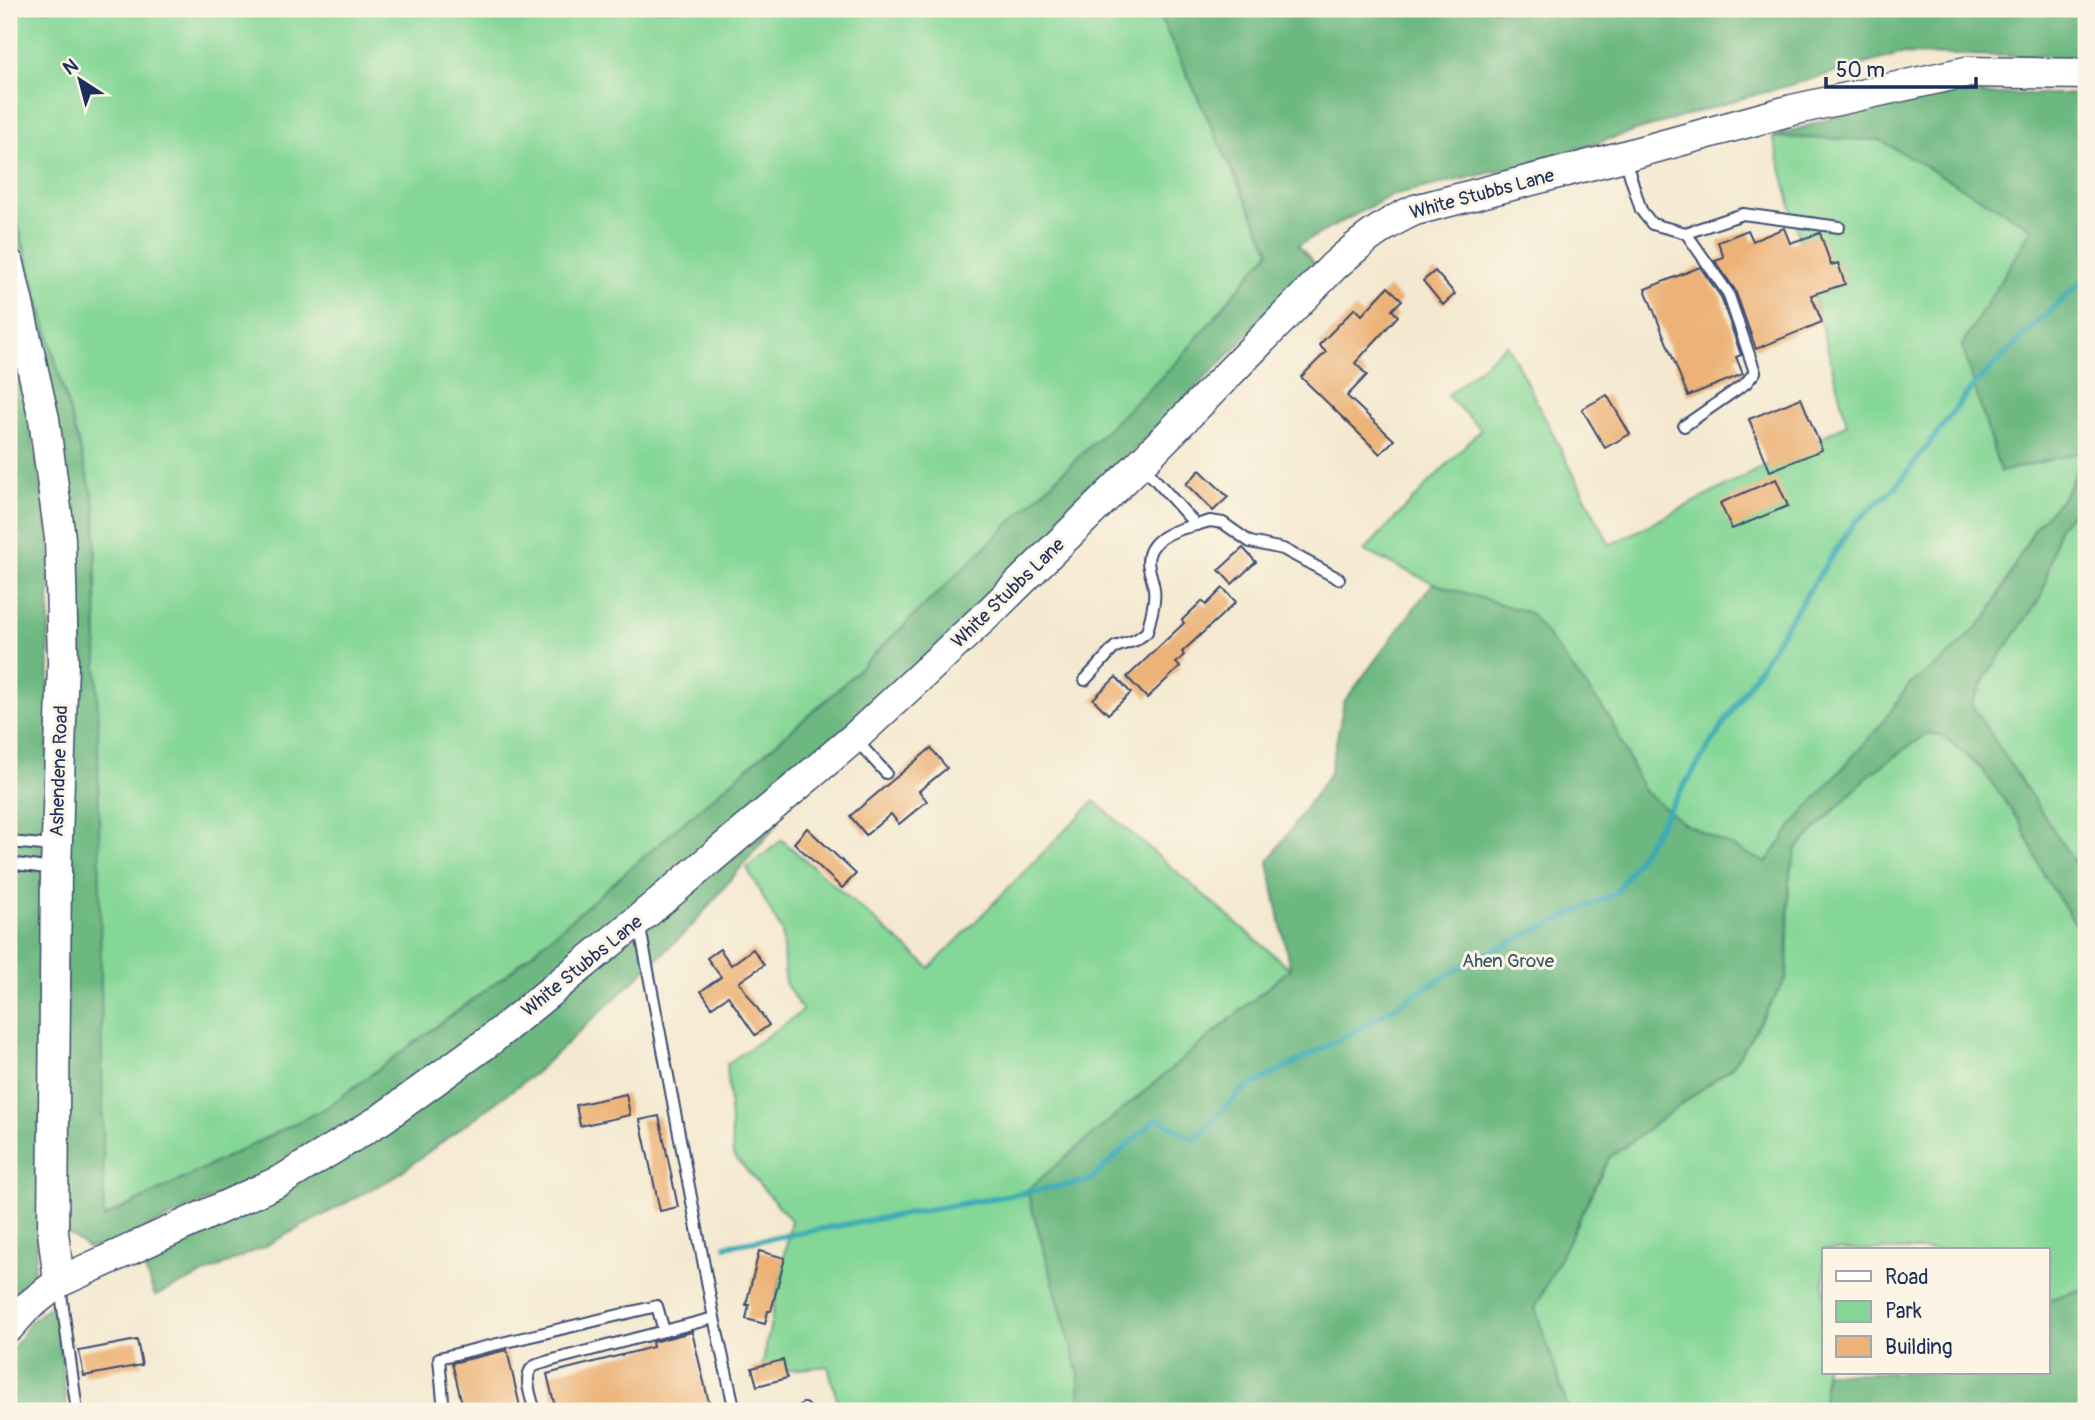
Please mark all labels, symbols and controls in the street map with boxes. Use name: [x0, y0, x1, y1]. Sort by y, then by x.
north arrow: [46, 46, 116, 116]
scale bar: [1826, 46, 1976, 90]
text: N: [58, 53, 83, 81]
text: 50 m: [1836, 57, 1885, 84]
street label: White Stubbs Lane: [1407, 163, 1557, 225]
street label: White Stubbs Lane: [946, 532, 1070, 653]
street label: Ashendene Road: [45, 705, 73, 837]
street label: White Stubbs Lane: [517, 910, 648, 1022]
park label: Ahen Grove: [1462, 949, 1555, 973]
legend: [1822, 1248, 2050, 1374]
text: Road: [1885, 1264, 1929, 1291]
text: Park: [1885, 1298, 1922, 1325]
text: Building: [1885, 1334, 1952, 1361]

